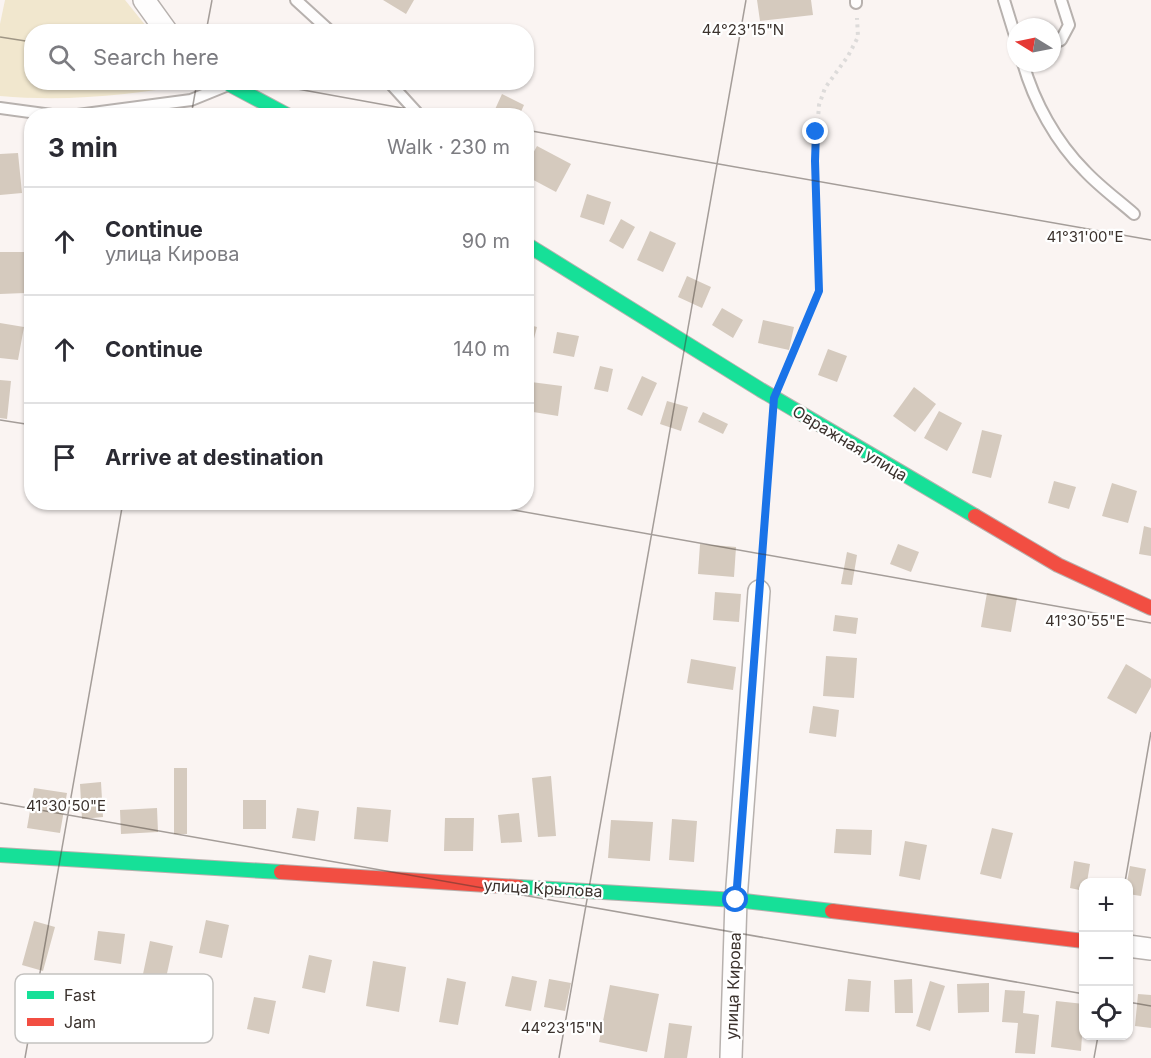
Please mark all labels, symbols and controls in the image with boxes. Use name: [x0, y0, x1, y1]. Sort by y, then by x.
north arrow: [1007, 18, 1061, 72]
text: 44°23'15"N: [702, 20, 784, 39]
search box: [24, 24, 534, 90]
icon: search: [45, 41, 78, 74]
text: Search here: [93, 44, 219, 70]
route end: [802, 118, 828, 144]
text: 3 min: [48, 132, 118, 163]
text: Walk · 230 m: [387, 135, 510, 159]
text: Continue: [105, 216, 203, 242]
icon: ahead: [48, 225, 81, 258]
text: 41°31'00"E: [1046, 227, 1124, 246]
text: 90 m: [462, 229, 510, 253]
text: улица Кирова: [105, 242, 240, 266]
icon: ahead: [48, 333, 81, 366]
text: Continue: [105, 336, 203, 362]
text: 140 m: [453, 337, 510, 361]
street label: Овражная улица: [789, 401, 911, 485]
icon: arrive: [48, 441, 81, 474]
text: Arrive at destination: [105, 444, 324, 470]
text: 41°30'55"E: [1045, 611, 1125, 630]
text: 41°30'50"E: [26, 796, 106, 815]
street label: улица Крылова: [483, 875, 603, 901]
map controls: [1079, 878, 1133, 1040]
button: +: [1079, 878, 1133, 932]
route start: [722, 886, 748, 912]
street label: улица Кирова: [721, 932, 745, 1040]
button: −: [1079, 932, 1133, 986]
legend: [15, 974, 213, 1043]
text: Fast: [64, 985, 96, 1005]
button: locate: [1079, 986, 1133, 1040]
text: Jam: [64, 1012, 96, 1032]
text: 44°23'15"N: [521, 1018, 603, 1037]

